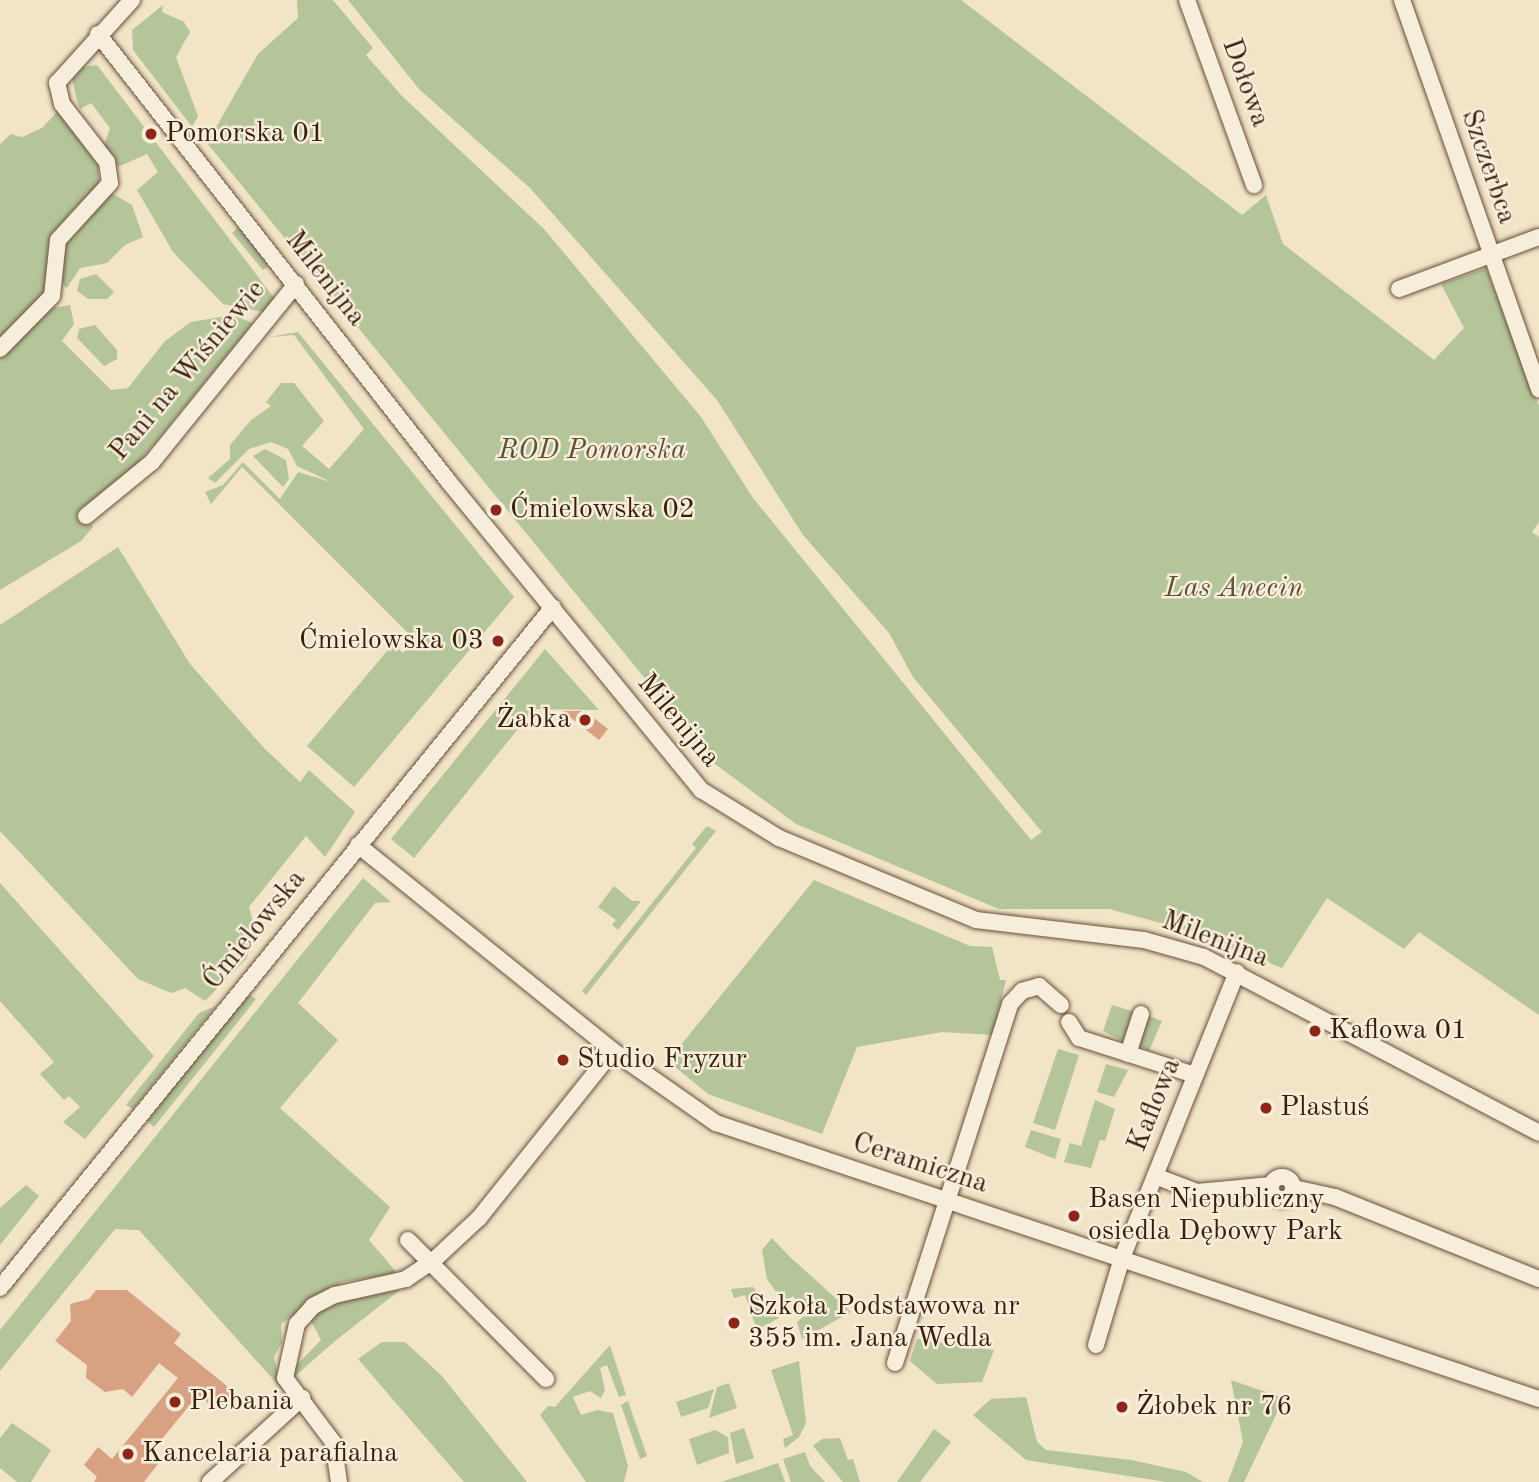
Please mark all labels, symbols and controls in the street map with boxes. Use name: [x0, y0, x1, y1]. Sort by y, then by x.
street label: Dołowa: [1214, 34, 1276, 132]
street label: Szczerbca: [1453, 105, 1523, 229]
place label: Pomorska 01: [165, 117, 325, 151]
marker: Pomorska 01: [143, 126, 159, 142]
street label: Milenijna: [277, 225, 373, 333]
street label: Pani na Wiśniewie: [103, 274, 273, 468]
park label: ROD Pomorska: [498, 434, 686, 468]
place label: Ćmielowska 02: [510, 493, 695, 527]
marker: Ćmielowska 02: [488, 502, 504, 518]
park label: Las Anecin: [1165, 572, 1303, 606]
place label: Ćmielowska 03: [299, 624, 484, 658]
marker: Ćmielowska 03: [490, 633, 506, 649]
street label: Milenijna: [629, 667, 727, 775]
place label: Żabka: [496, 703, 571, 737]
marker: Żabka: [577, 712, 593, 728]
street label: Ćmielowska: [196, 863, 314, 997]
street label: Milenijna: [1157, 904, 1273, 976]
place label: Kaflowa 01: [1329, 1014, 1467, 1048]
marker: Kaflowa 01: [1307, 1023, 1323, 1039]
place label: Studio Fryzur: [577, 1043, 747, 1077]
marker: Studio Fryzur: [555, 1052, 571, 1068]
street label: Kaflowa: [1121, 1053, 1189, 1157]
place label: Plastuś: [1280, 1091, 1369, 1125]
marker: Plastuś: [1258, 1100, 1274, 1116]
street label: Ceramiczna: [848, 1126, 992, 1202]
place label: Basen Niepubliczny osiedla Dębowy Park: [1088, 1183, 1343, 1249]
marker: Basen Niepubliczny osiedla Dębowy Park: [1066, 1208, 1082, 1224]
place label: Szkoła Podstawowa nr 355 im. Jana Wedla: [748, 1290, 1020, 1356]
marker: Szkoła Podstawowa nr 355 im. Jana Wedla: [726, 1315, 742, 1331]
place label: Plebania: [189, 1385, 293, 1419]
place label: Żłobek nr 76: [1136, 1390, 1292, 1424]
marker: Plebania: [167, 1394, 183, 1410]
marker: Żłobek nr 76: [1114, 1399, 1130, 1415]
place label: Kancelaria parafialna: [142, 1437, 398, 1471]
marker: Kancelaria parafialna: [120, 1446, 136, 1462]

